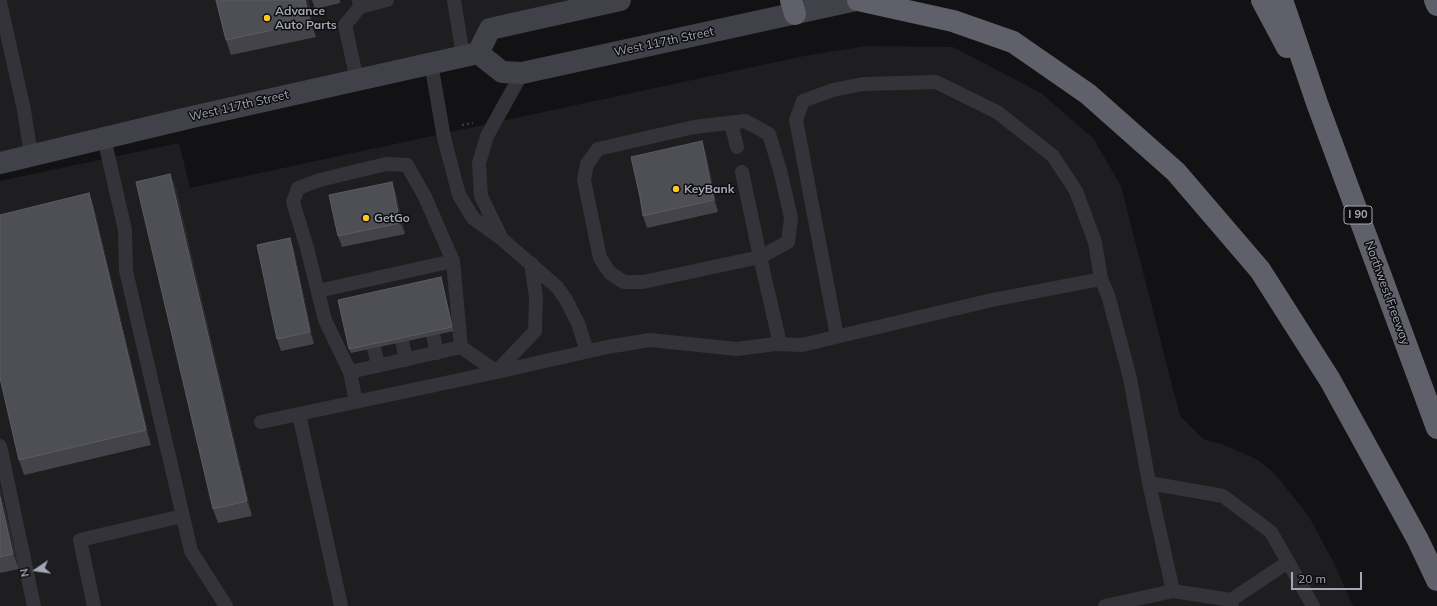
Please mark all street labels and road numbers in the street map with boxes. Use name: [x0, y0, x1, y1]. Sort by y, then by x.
street label: West 117th Street: [613, 24, 715, 60]
street label: West 117th Street: [188, 88, 290, 124]
road number: I 90: [1344, 206, 1372, 224]
street label: Northwest Freeway: [1362, 239, 1412, 347]

